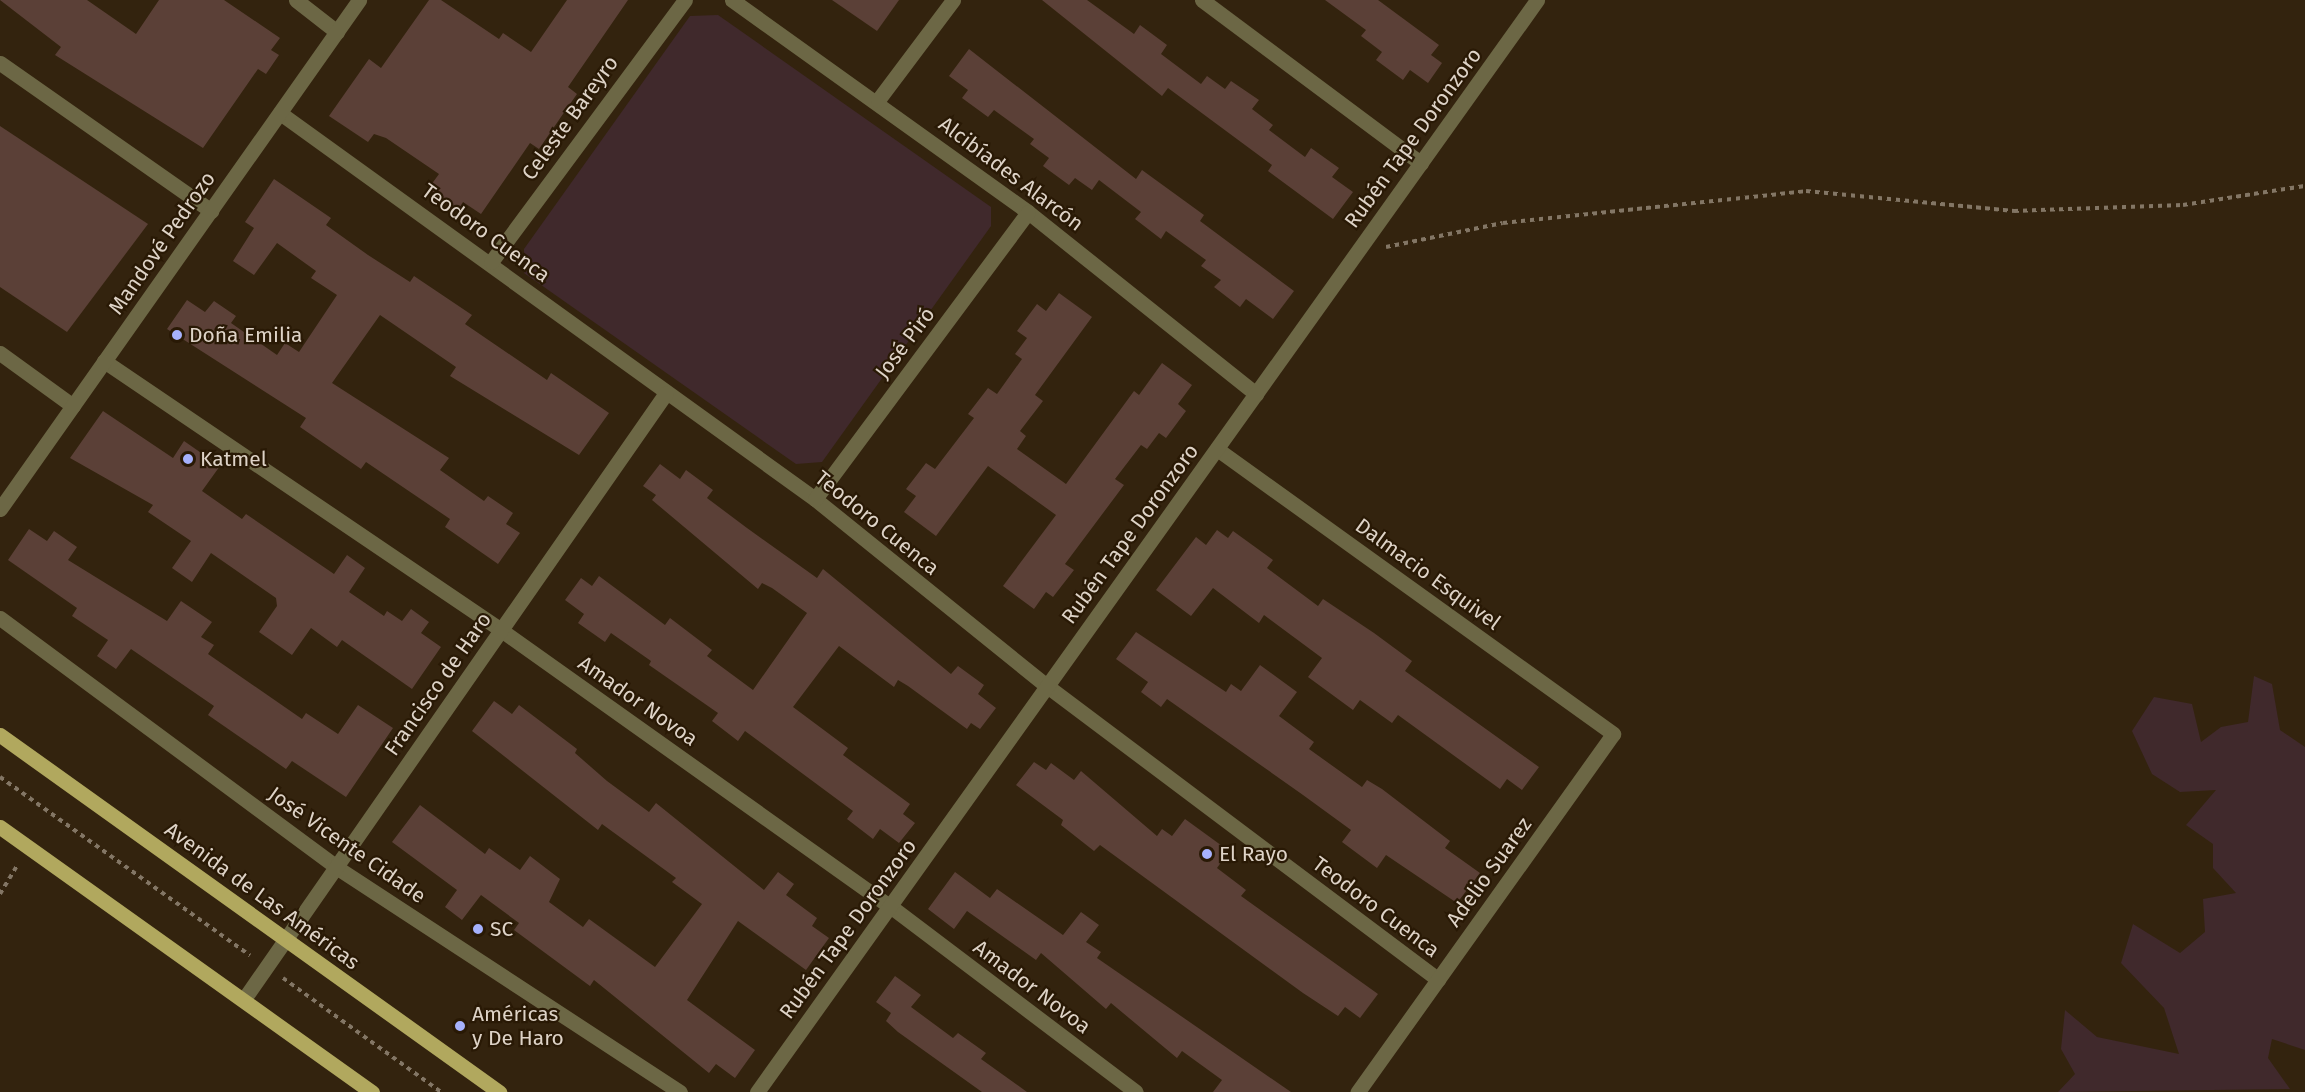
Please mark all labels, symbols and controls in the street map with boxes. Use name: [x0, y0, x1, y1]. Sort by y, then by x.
street label: Rubén Tape Doronzoro: [1339, 43, 1487, 233]
street label: Celeste Bareyro: [516, 51, 624, 185]
street label: Alcibíades Alarcón: [934, 111, 1088, 237]
street label: Mandové Pedrozo: [103, 167, 221, 319]
street label: Teodoro Cuenca: [417, 178, 555, 288]
street label: José Piró: [870, 302, 940, 384]
place label: Doña Emilia: [189, 322, 303, 348]
marker: Doña Emilia: [170, 328, 184, 342]
street label: Rubén Tape Doronzoro: [1056, 439, 1204, 629]
place label: Katmel: [200, 446, 267, 472]
marker: Katmel: [181, 452, 195, 466]
street label: Teodoro Cuenca: [810, 465, 944, 581]
street label: Dalmacio Esquivel: [1350, 513, 1506, 635]
street label: Francisco de Haro: [379, 608, 497, 760]
street label: Amador Novoa: [573, 650, 703, 752]
street label: José Vicente Cidade: [263, 781, 431, 909]
street label: Adelio Suarez: [1441, 812, 1537, 932]
street label: Avenida de Las Américas: [160, 817, 364, 975]
street label: Rubén Tape Doronzoro: [774, 834, 922, 1024]
place label: El Rayo: [1219, 841, 1288, 867]
marker: El Rayo: [1200, 847, 1214, 861]
street label: Teodoro Cuenca: [1308, 851, 1444, 963]
place label: SC: [490, 916, 513, 942]
marker: SC: [471, 922, 485, 936]
street label: Amador Novoa: [968, 935, 1096, 1039]
place label: Américas y De Haro: [472, 1001, 564, 1051]
marker: Américas y De Haro: [453, 1019, 467, 1033]

